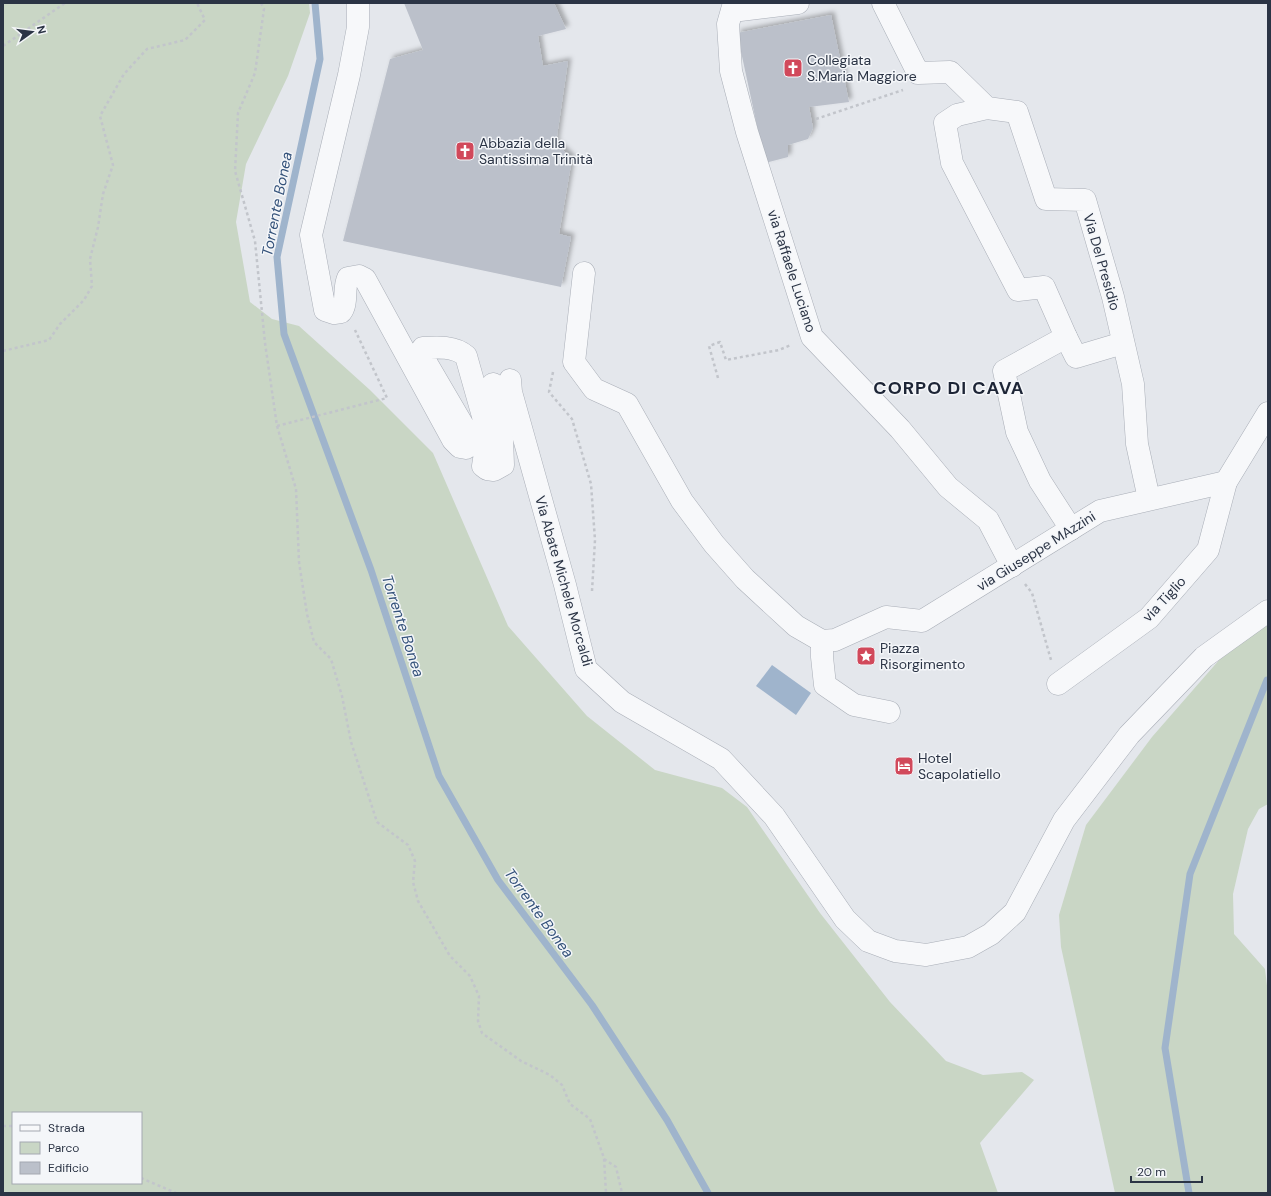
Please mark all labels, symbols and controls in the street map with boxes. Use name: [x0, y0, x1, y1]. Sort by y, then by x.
north arrow: [12, 12, 52, 52]
text: N: [34, 24, 49, 35]
place label: Collegiata S.Maria Maggiore: [807, 51, 917, 85]
church icon: Collegiata S.Maria Maggiore: [782, 57, 804, 79]
place label: Abbazia della Santissima Trinità: [479, 134, 593, 168]
church icon: Abbazia della Santissima Trinità: [454, 140, 476, 162]
water label: Torrente Bonea: [257, 150, 297, 258]
street label: via Raffaele Luciano: [764, 207, 820, 335]
street label: Via Del Presidio: [1080, 211, 1124, 313]
district label: CORPO DI CAVA: [873, 376, 1025, 400]
street label: Via Abate Michele Morcaldi: [531, 494, 597, 668]
street label: via Giuseppe MAzzini: [973, 507, 1099, 595]
water label: Torrente Bonea: [377, 572, 429, 680]
street label: via Tiglio: [1138, 572, 1190, 626]
place label: Piazza Risorgimento: [880, 639, 965, 673]
place icon: Piazza Risorgimento: [855, 645, 877, 667]
place label: Hotel Scapolatiello: [918, 749, 1001, 783]
hotel icon: Hotel Scapolatiello: [893, 755, 915, 777]
water label: Torrente Bonea: [500, 864, 578, 962]
legend: [12, 1112, 142, 1184]
text: Strada: [48, 1120, 85, 1136]
text: Parco: [48, 1140, 79, 1156]
scale bar: [1131, 1158, 1202, 1184]
text: Edificio: [48, 1160, 89, 1176]
text: 20 m: [1137, 1164, 1166, 1180]

